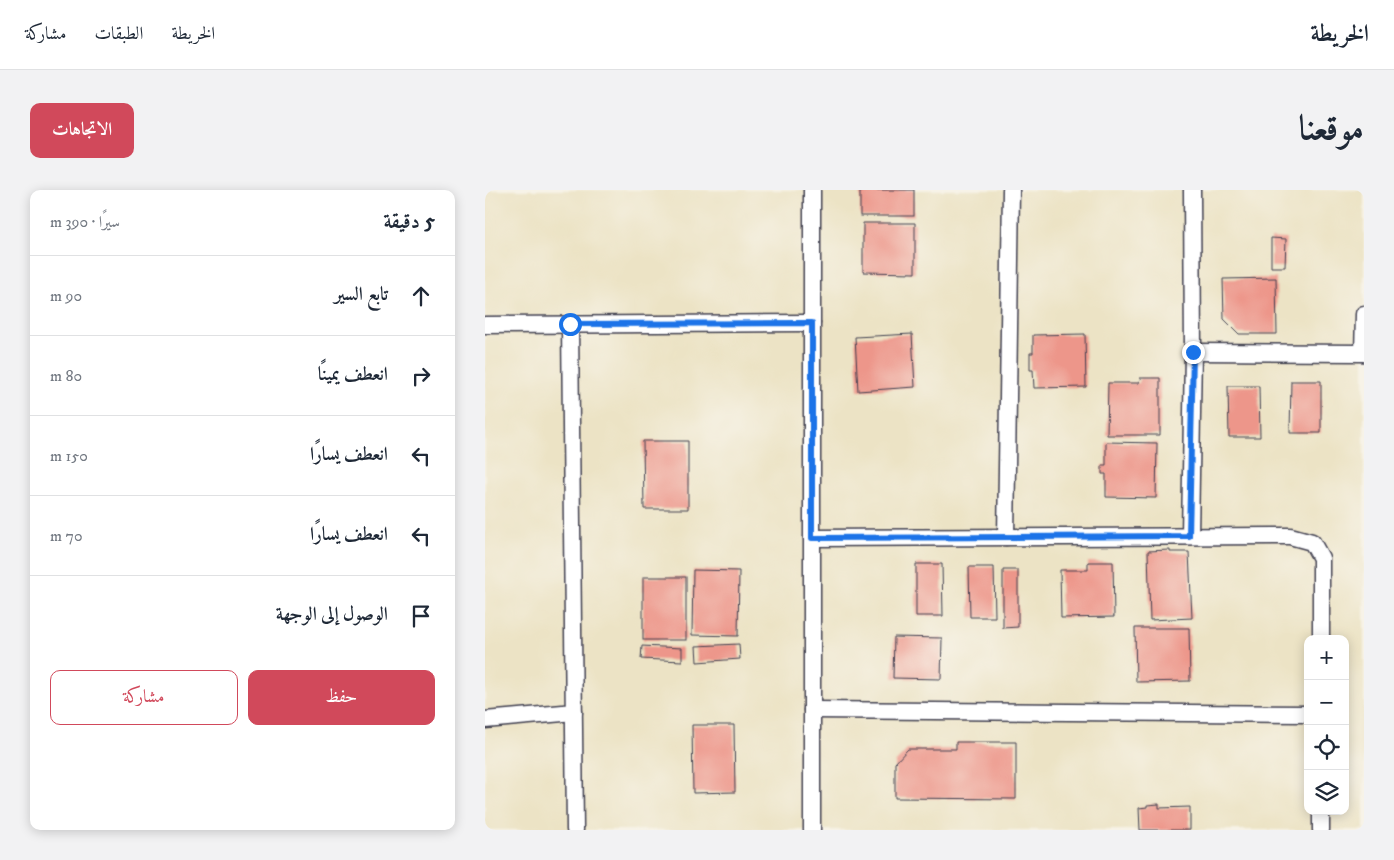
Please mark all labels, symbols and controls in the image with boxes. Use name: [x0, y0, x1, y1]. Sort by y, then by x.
text: الخريطة: [1311, 19, 1369, 49]
text: مشاركة: [25, 23, 66, 45]
text: الطبقات: [94, 23, 143, 45]
text: الخريطة: [171, 23, 215, 45]
button: الاتجاهات: [30, 103, 134, 158]
text: موقعنا: [1299, 107, 1364, 151]
text: 5 دقيقة: [383, 209, 435, 235]
text: سيرًا · 390 m: [50, 212, 120, 232]
icon: ahead: [407, 282, 435, 310]
text: تابع السير: [334, 283, 388, 306]
text: 90 m: [50, 286, 82, 306]
route start: [559, 313, 582, 336]
route end: [1182, 341, 1205, 364]
icon: right: [407, 362, 435, 390]
text: انعطف يمينًا: [318, 363, 388, 386]
text: 80 m: [50, 366, 82, 386]
icon: left: [407, 442, 435, 470]
text: انعطف يسارًا: [310, 443, 388, 466]
text: 150 m: [50, 446, 88, 466]
icon: left: [407, 522, 435, 550]
text: انعطف يسارًا: [310, 523, 388, 546]
text: 70 m: [50, 526, 83, 546]
icon: arrive: [407, 602, 435, 630]
text: الوصول إلى الوجهة: [276, 603, 388, 626]
map controls: [1304, 635, 1349, 815]
button: +: [1304, 635, 1349, 680]
button: مشاركة: [50, 670, 238, 725]
button: حفظ: [248, 670, 435, 725]
button: −: [1304, 680, 1349, 725]
button: locate: [1304, 725, 1349, 770]
button: layers: [1304, 770, 1349, 815]

